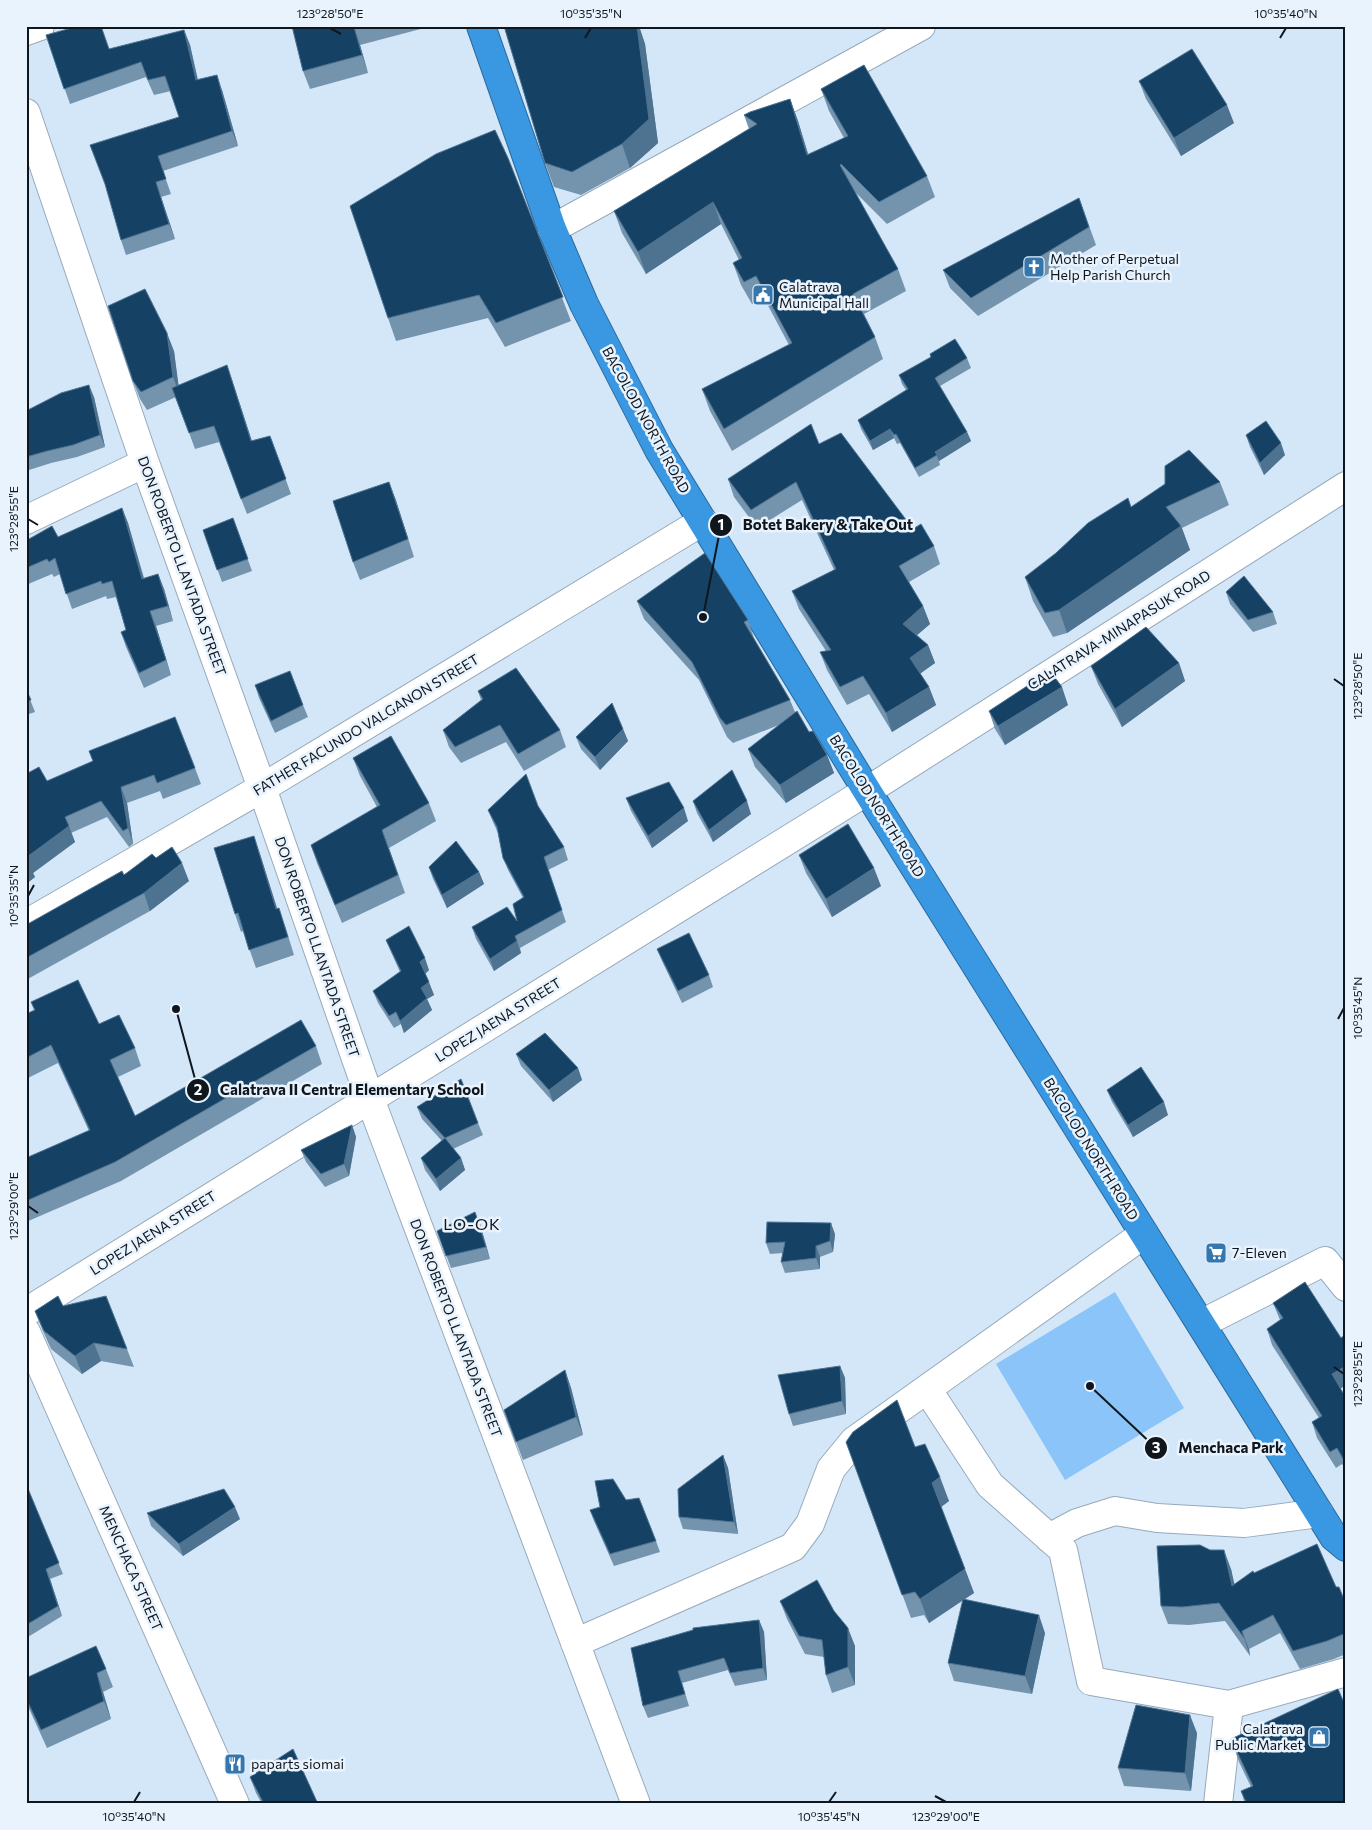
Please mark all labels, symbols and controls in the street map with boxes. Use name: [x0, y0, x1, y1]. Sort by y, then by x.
text: 123°28'50"E: [297, 6, 363, 20]
text: 10°35'35"N: [560, 6, 622, 20]
text: 10°35'40"N: [1254, 6, 1318, 20]
place label: Mother of Perpetual Help Parish Church: [1050, 250, 1179, 283]
church icon: Mother of Perpetual Help Parish Church: [1022, 255, 1046, 279]
place label: Calatrava Municipal Hall: [779, 278, 869, 311]
public building icon: Calatrava Municipal Hall: [751, 283, 775, 307]
street label: BACOLOD NORTH ROAD: [599, 344, 694, 496]
street label: DON ROBERTO LLANTADA STREET: [135, 454, 230, 678]
text: 123°28'55"E: [6, 486, 20, 552]
callout: Botet Bakery & Take Out: [708, 510, 924, 540]
text: 1: [718, 515, 724, 533]
text: Botet Bakery & Take Out: [743, 515, 913, 533]
street label: CALATRAVA-MINAPASUK ROAD: [1024, 566, 1213, 693]
street label: FATHER FACUNDO VALGANON STREET: [250, 650, 482, 799]
text: 123°28'50"E: [1350, 653, 1364, 719]
street label: BACOLOD NORTH ROAD: [827, 731, 928, 880]
street label: DON ROBERTO LLANTADA STREET: [272, 834, 363, 1060]
text: 10°35'35"N: [6, 865, 20, 927]
street label: LOPEZ JAENA STREET: [432, 974, 564, 1065]
text: 10°35'45"N: [1350, 977, 1364, 1039]
street label: BACOLOD NORTH ROAD: [1041, 1074, 1142, 1223]
callout: Calatrava II Central Elementary School: [185, 1075, 494, 1105]
text: 2: [194, 1080, 202, 1098]
text: Calatrava II Central Elementary School: [220, 1080, 484, 1098]
text: 123°29'00"E: [6, 1172, 20, 1240]
street label: LOPEZ JAENA STREET: [87, 1187, 219, 1278]
district label: LO-OK: [443, 1214, 501, 1233]
street label: DON ROBERTO LLANTADA STREET: [407, 1216, 506, 1439]
supermarket icon: 7-Eleven: [1204, 1241, 1228, 1265]
place label: 7-Eleven: [1232, 1244, 1287, 1261]
text: 123°28'55"E: [1350, 1341, 1364, 1407]
callout: Menchaca Park: [1143, 1433, 1293, 1463]
text: 3: [1152, 1438, 1161, 1456]
text: Menchaca Park: [1178, 1438, 1284, 1456]
street label: MENCHACA STREET: [96, 1502, 167, 1633]
place label: Calatrava Public Market: [1215, 1720, 1303, 1753]
shop icon: Calatrava Public Market: [1307, 1725, 1331, 1749]
restaurant icon: paparts siomai: [223, 1752, 247, 1776]
place label: paparts siomai: [251, 1755, 344, 1772]
text: 10°35'40"N: [102, 1809, 166, 1823]
text: 10°35'45"N: [798, 1809, 860, 1823]
text: 123°29'00"E: [912, 1809, 980, 1823]

